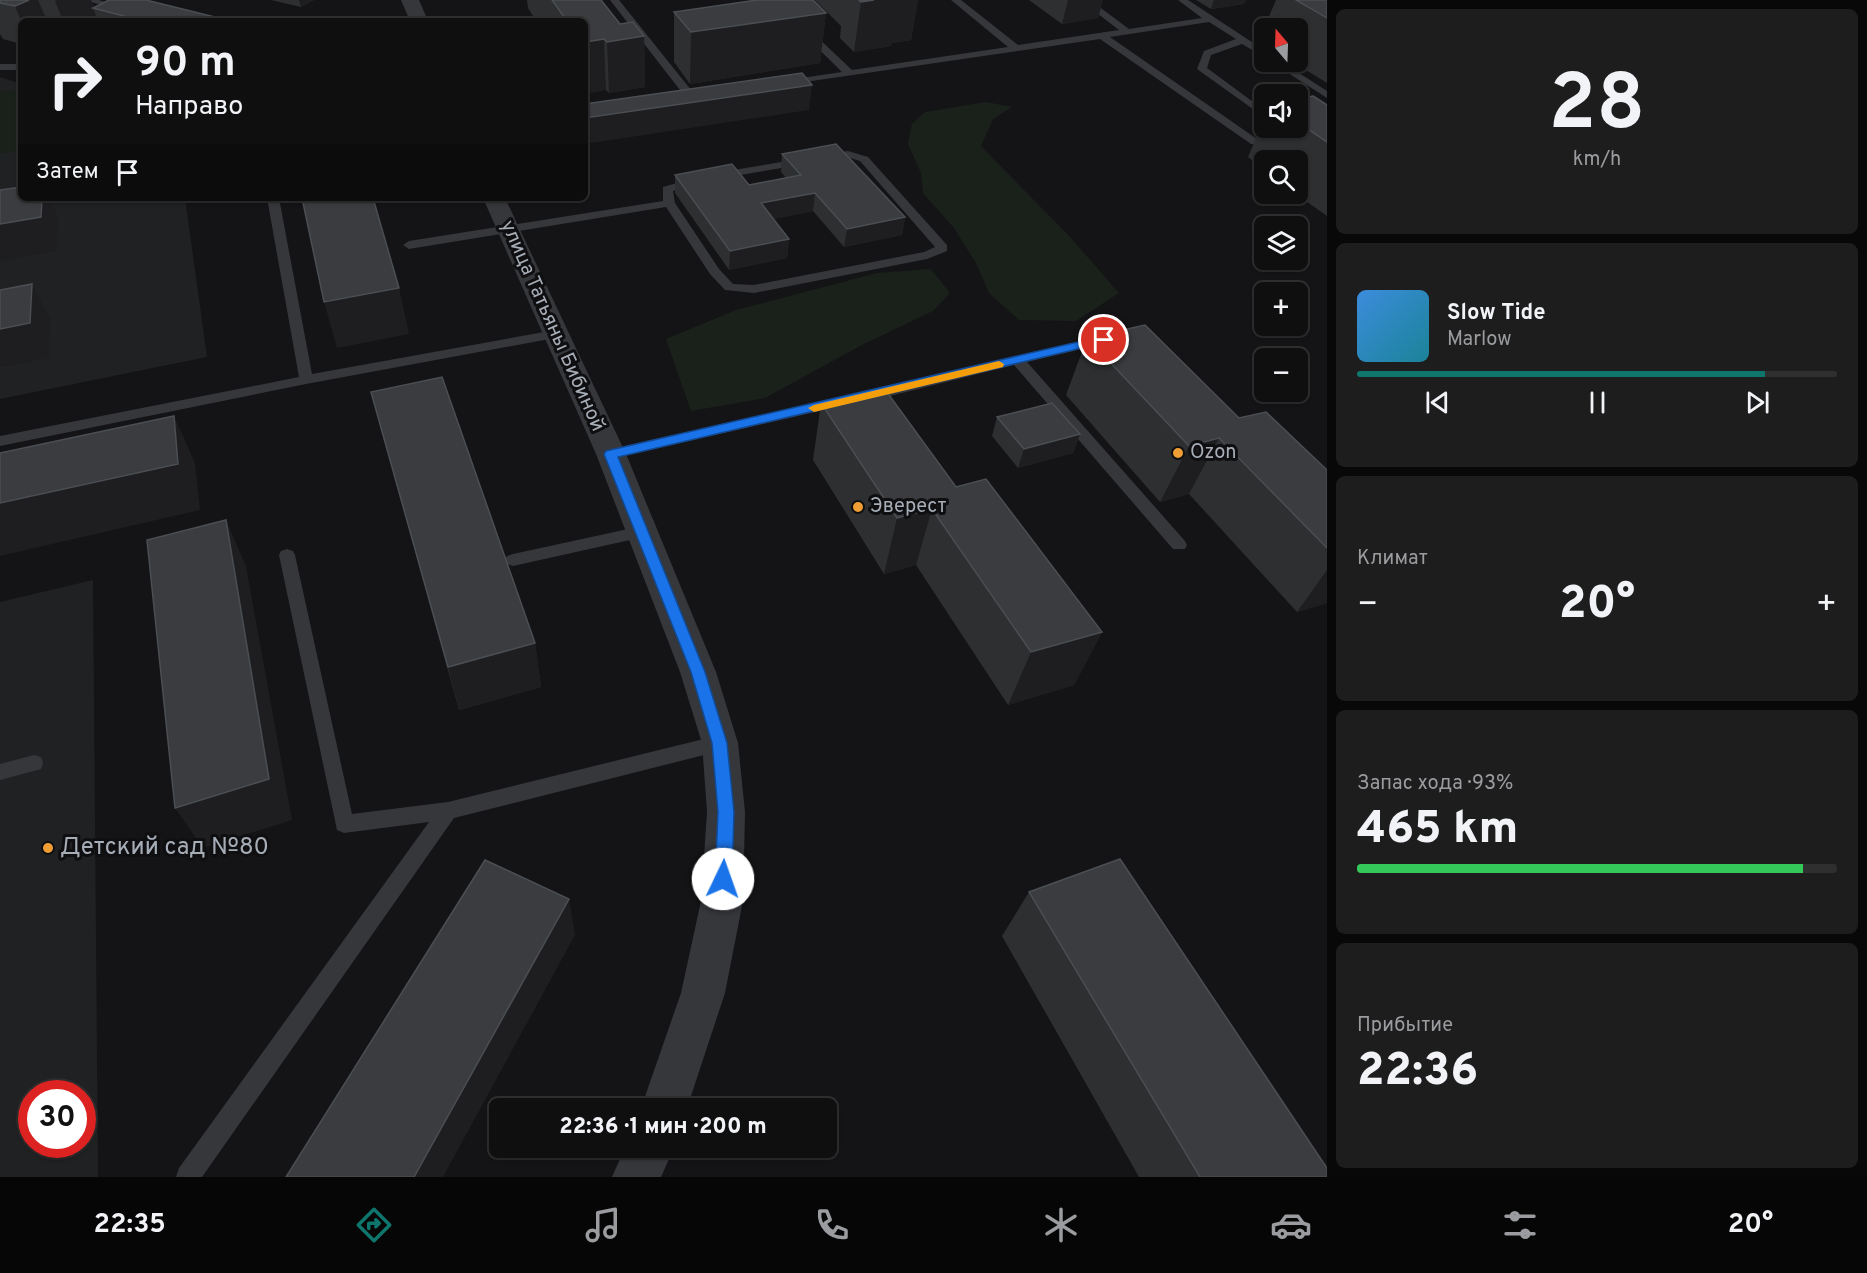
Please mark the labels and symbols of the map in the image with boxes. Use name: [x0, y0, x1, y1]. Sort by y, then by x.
north arrow: [1254, 18, 1308, 72]
street label: улица Татьяны Бибиной: [494, 216, 610, 436]
pin: [1078, 314, 1129, 365]
place label: Ozon: [1190, 440, 1236, 466]
marker: Ozon: [1171, 446, 1185, 460]
place label: Эверест: [870, 494, 947, 520]
marker: Эверест: [851, 500, 865, 514]
place label: Детский сад №80: [60, 833, 269, 863]
marker: Детский сад №80: [41, 841, 55, 855]
position arrow: [691, 847, 755, 911]
speed limit sign: 30: [18, 1080, 96, 1158]

